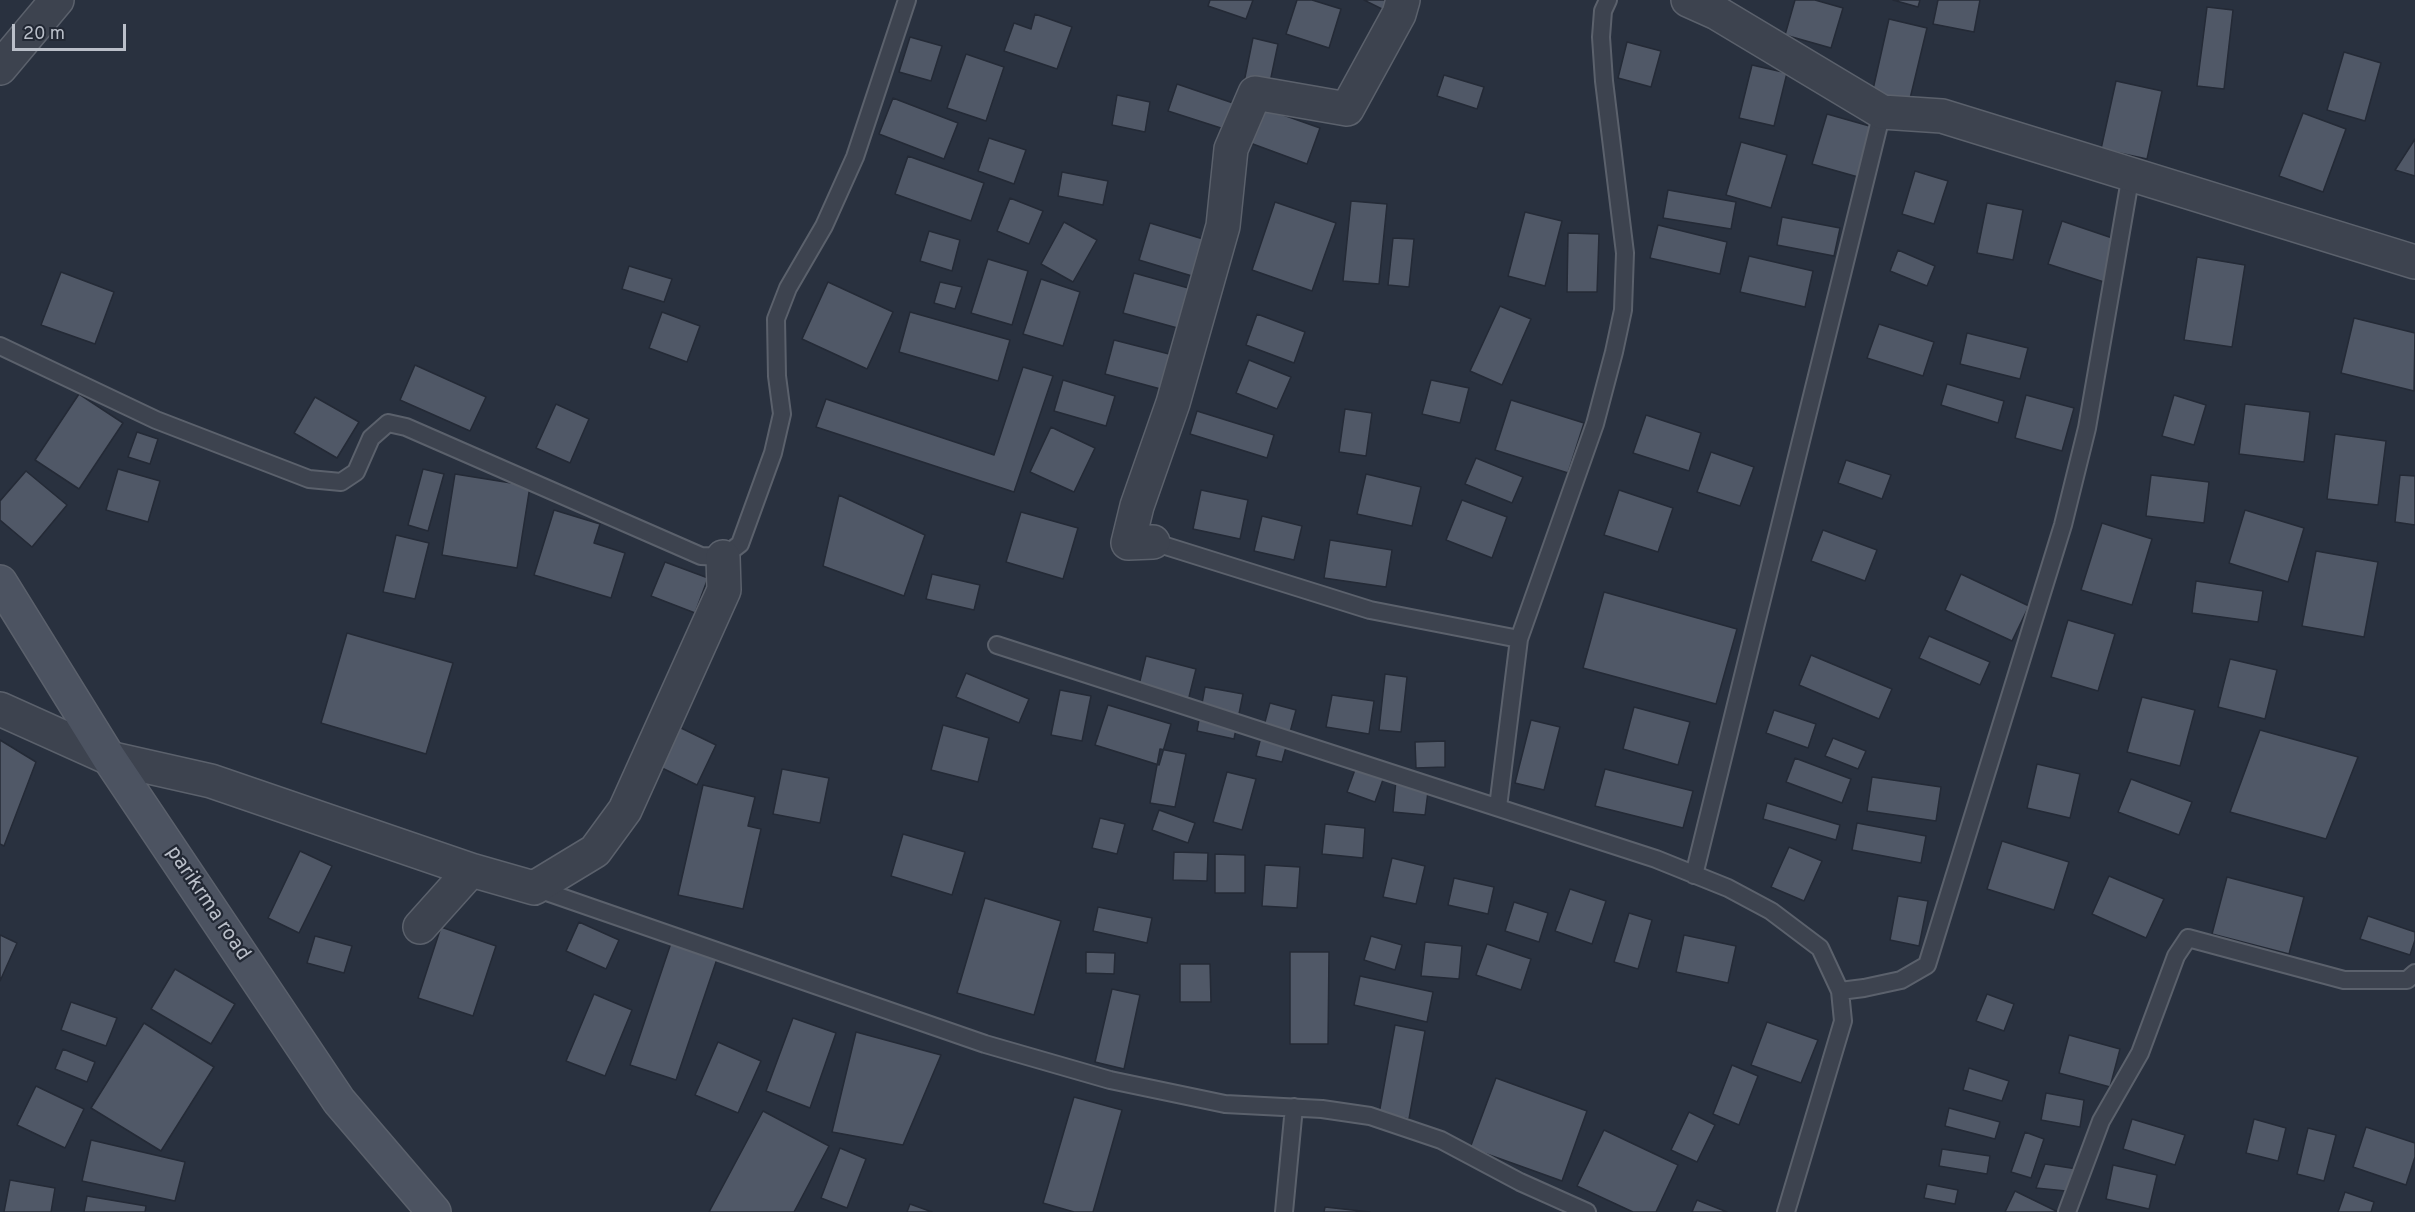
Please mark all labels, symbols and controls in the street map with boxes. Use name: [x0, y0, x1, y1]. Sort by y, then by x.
scale bar: [15, 12, 129, 50]
text: 20 m: [23, 23, 65, 46]
street label: parikrma road: [159, 842, 255, 966]

